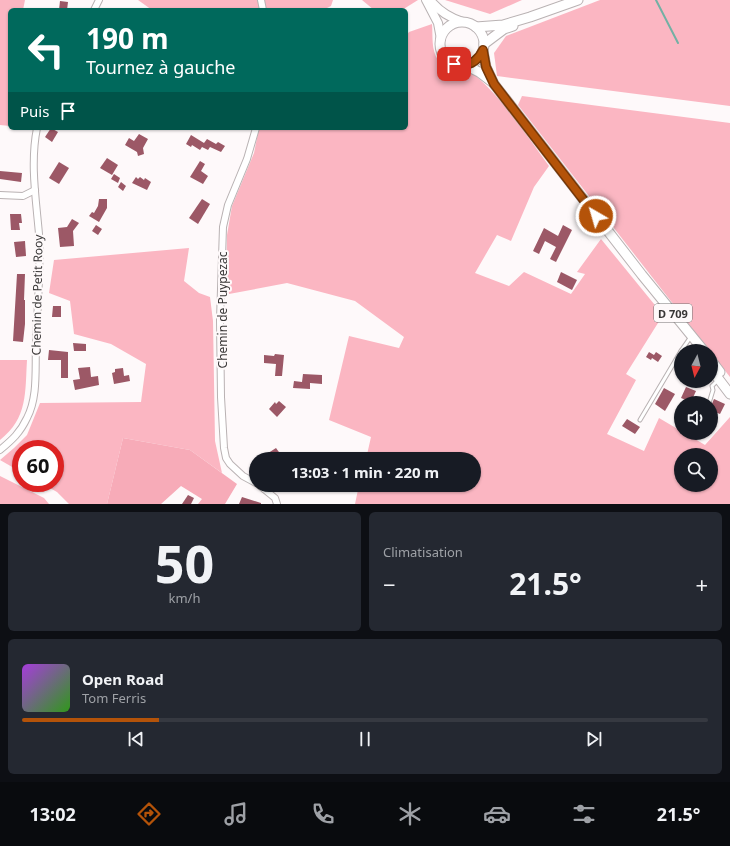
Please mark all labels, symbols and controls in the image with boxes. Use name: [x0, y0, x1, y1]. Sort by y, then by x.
text: 190 m: [86, 19, 169, 57]
icon: left: [20, 24, 72, 76]
pin: [437, 47, 471, 81]
icon: arrive: [443, 53, 465, 75]
text: Tournez à gauche: [86, 55, 235, 79]
icon: arrive: [57, 100, 79, 122]
text: Puis: [20, 101, 49, 121]
position arrow: [575, 195, 617, 237]
street label: Chemin de Petit Rooy: [27, 234, 47, 355]
street label: Chemin de Puypezac: [214, 251, 231, 368]
road number: D 709: [654, 304, 692, 322]
north arrow: [674, 344, 718, 388]
map controls: [674, 344, 718, 492]
button: sound: [674, 396, 718, 440]
speed limit sign: 60: [12, 440, 64, 492]
button: search: [674, 448, 718, 492]
text: 13:03 · 1 min · 220 m: [291, 462, 439, 482]
text: 50: [155, 527, 214, 598]
text: Climatisation: [383, 543, 463, 561]
text: 21.5°: [509, 563, 582, 604]
text: −: [383, 569, 396, 599]
text: +: [695, 569, 708, 599]
text: km/h: [169, 589, 200, 607]
text: Open Road: [82, 669, 164, 689]
text: Tom Ferris: [82, 689, 146, 707]
icon: previous: [125, 728, 147, 750]
icon: pause: [354, 728, 376, 750]
icon: next: [583, 728, 605, 750]
icon: directions: [135, 800, 163, 828]
icon: music: [222, 800, 250, 828]
icon: phone: [309, 800, 337, 828]
icon: climate: [396, 800, 424, 828]
icon: car: [483, 800, 511, 828]
icon: filters: [570, 800, 598, 828]
text: 13:02: [30, 802, 76, 826]
text: 21.5°: [657, 802, 700, 826]

